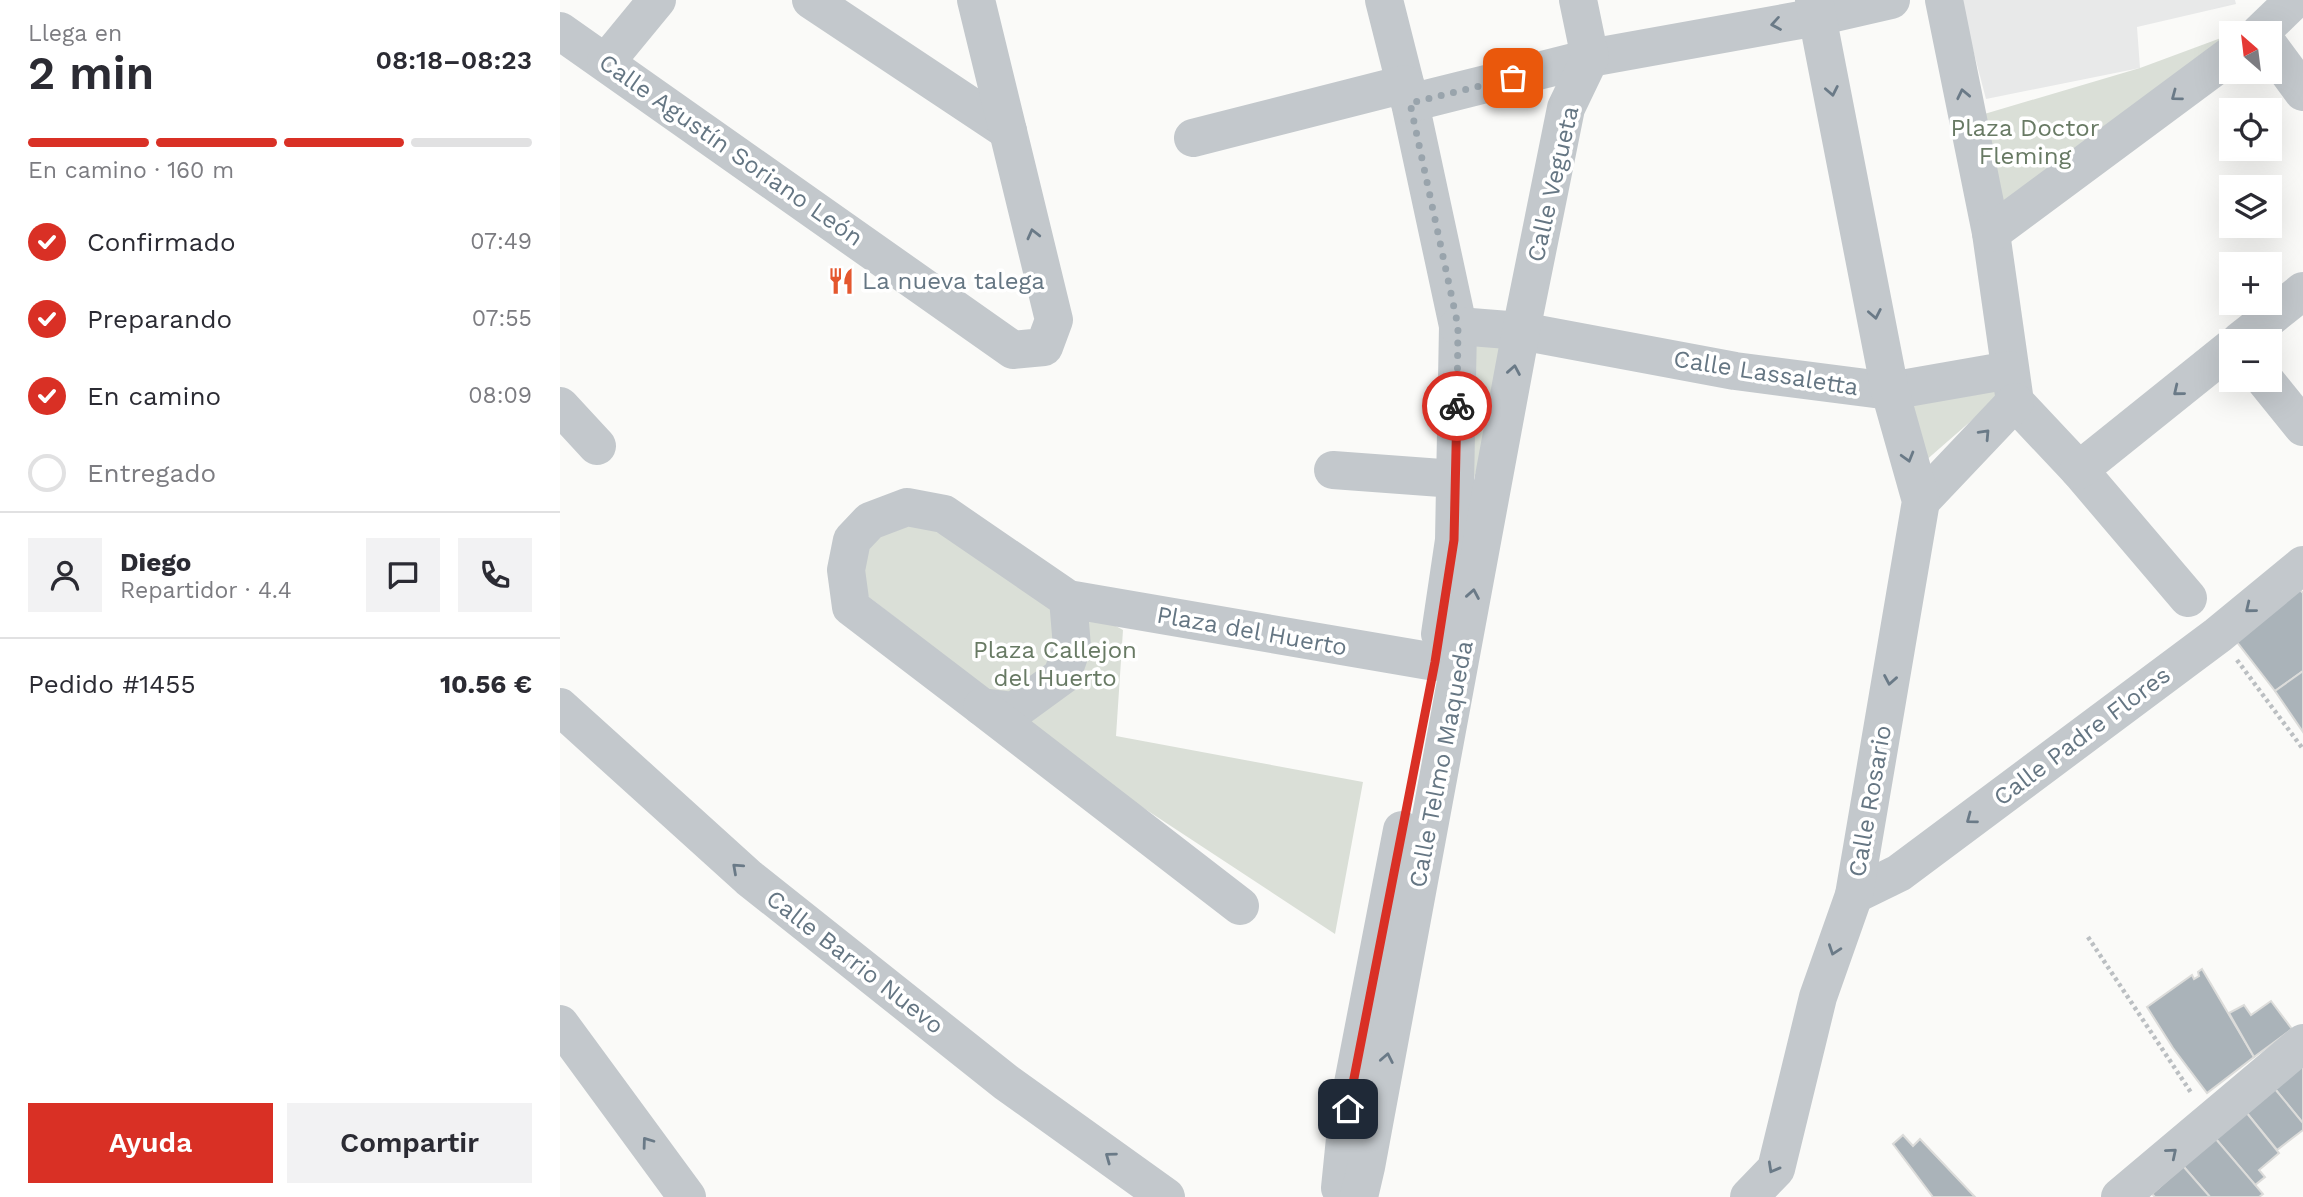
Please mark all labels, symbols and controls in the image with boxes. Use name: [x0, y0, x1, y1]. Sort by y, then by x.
one-way arrow: [1770, 16, 1782, 31]
text: Llega en: [28, 20, 122, 47]
north arrow: [2219, 21, 2282, 84]
map controls: [2219, 21, 2282, 392]
text: 08:18–08:23: [376, 45, 532, 75]
text: 2 min: [28, 46, 154, 100]
street label: Calle Agustín Soriano León: [594, 48, 868, 252]
pin: [1483, 48, 1543, 108]
icon: bag: [1494, 59, 1532, 97]
one-way arrow: [1823, 85, 1838, 97]
one-way arrow: [2172, 87, 2184, 100]
one-way arrow: [1956, 88, 1971, 100]
button: locate: [2219, 98, 2282, 161]
street label: Calle Vegueta: [1521, 103, 1585, 265]
park label: Plaza Doctor Fleming: [1951, 114, 2100, 170]
text: En camino · 160 m: [28, 157, 234, 184]
button: layers: [2219, 175, 2282, 238]
icon: check: [28, 223, 66, 261]
text: Confirmado: [87, 227, 236, 257]
text: 07:49: [470, 228, 532, 255]
one-way arrow: [1027, 229, 1041, 241]
button: +: [2219, 252, 2282, 315]
restaurant icon: La nueva talega: [826, 266, 856, 296]
place label: La nueva talega: [862, 267, 1045, 295]
icon: check: [28, 300, 66, 338]
text: Preparando: [87, 304, 232, 334]
text: 07:55: [472, 305, 532, 332]
one-way arrow: [1867, 308, 1882, 320]
button: −: [2219, 329, 2282, 392]
street label: Calle Lassaletta: [1672, 345, 1860, 401]
one-way arrow: [1506, 364, 1521, 376]
courier: [1422, 371, 1492, 441]
icon: check: [28, 377, 66, 415]
text: En camino: [87, 381, 221, 411]
text: 08:09: [468, 382, 532, 409]
one-way arrow: [2173, 383, 2186, 395]
icon: bike: [1438, 387, 1476, 425]
one-way arrow: [1976, 429, 1989, 442]
one-way arrow: [1900, 450, 1915, 462]
text: Entregado: [87, 458, 216, 488]
button: person: [28, 538, 102, 612]
button: chat: [366, 538, 440, 612]
button: phone: [458, 538, 532, 612]
text: Diego: [120, 547, 191, 577]
text: Repartidor · 4.4: [120, 577, 292, 604]
one-way arrow: [1465, 588, 1480, 599]
street label: Plaza del Huerto: [1155, 600, 1349, 662]
one-way arrow: [2246, 600, 2258, 613]
park label: Plaza Callejon del Huerto: [973, 636, 1137, 692]
street label: Calle Telmo Maqueda: [1403, 638, 1479, 890]
street label: Calle Padre Flores: [1988, 660, 2176, 812]
text: Pedido #1455: [28, 669, 196, 699]
text: 10.56 €: [440, 669, 532, 699]
one-way arrow: [1883, 674, 1898, 686]
street label: Calle Rosario: [1843, 723, 1897, 879]
one-way arrow: [1966, 811, 1979, 824]
one-way arrow: [732, 863, 745, 876]
street label: Calle Barrio Nuevo: [761, 884, 949, 1040]
one-way arrow: [1828, 943, 1842, 955]
one-way arrow: [1378, 1052, 1393, 1064]
pin: [1318, 1079, 1378, 1139]
icon: home: [1329, 1090, 1367, 1128]
button: Ayuda: [28, 1103, 273, 1183]
button: Compartir: [287, 1103, 532, 1183]
one-way arrow: [642, 1137, 655, 1150]
one-way arrow: [2164, 1149, 2177, 1161]
one-way arrow: [1105, 1153, 1118, 1165]
one-way arrow: [1768, 1160, 1781, 1173]

